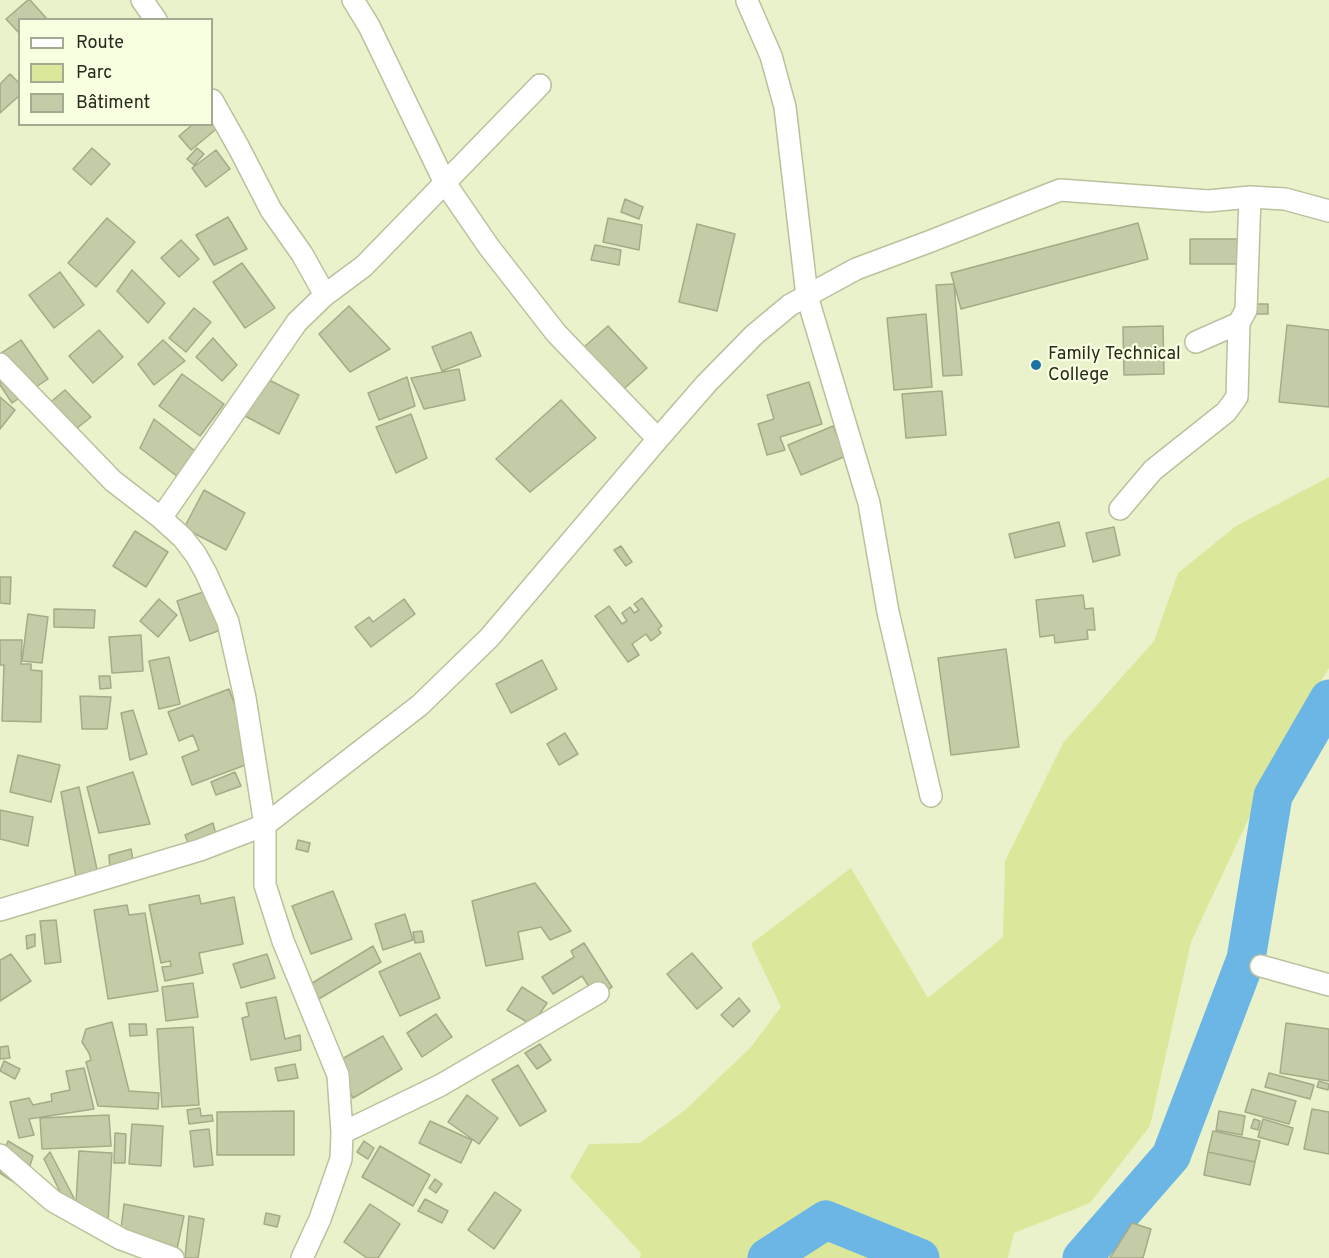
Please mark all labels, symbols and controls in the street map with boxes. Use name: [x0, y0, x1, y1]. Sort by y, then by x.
legend: [18, 18, 213, 126]
text: Route: [76, 32, 124, 55]
text: Parc: [76, 62, 112, 85]
text: Bâtiment: [76, 92, 150, 115]
place label: Family Technical College: [1048, 344, 1181, 386]
marker: Family Technical College: [1029, 358, 1043, 372]

